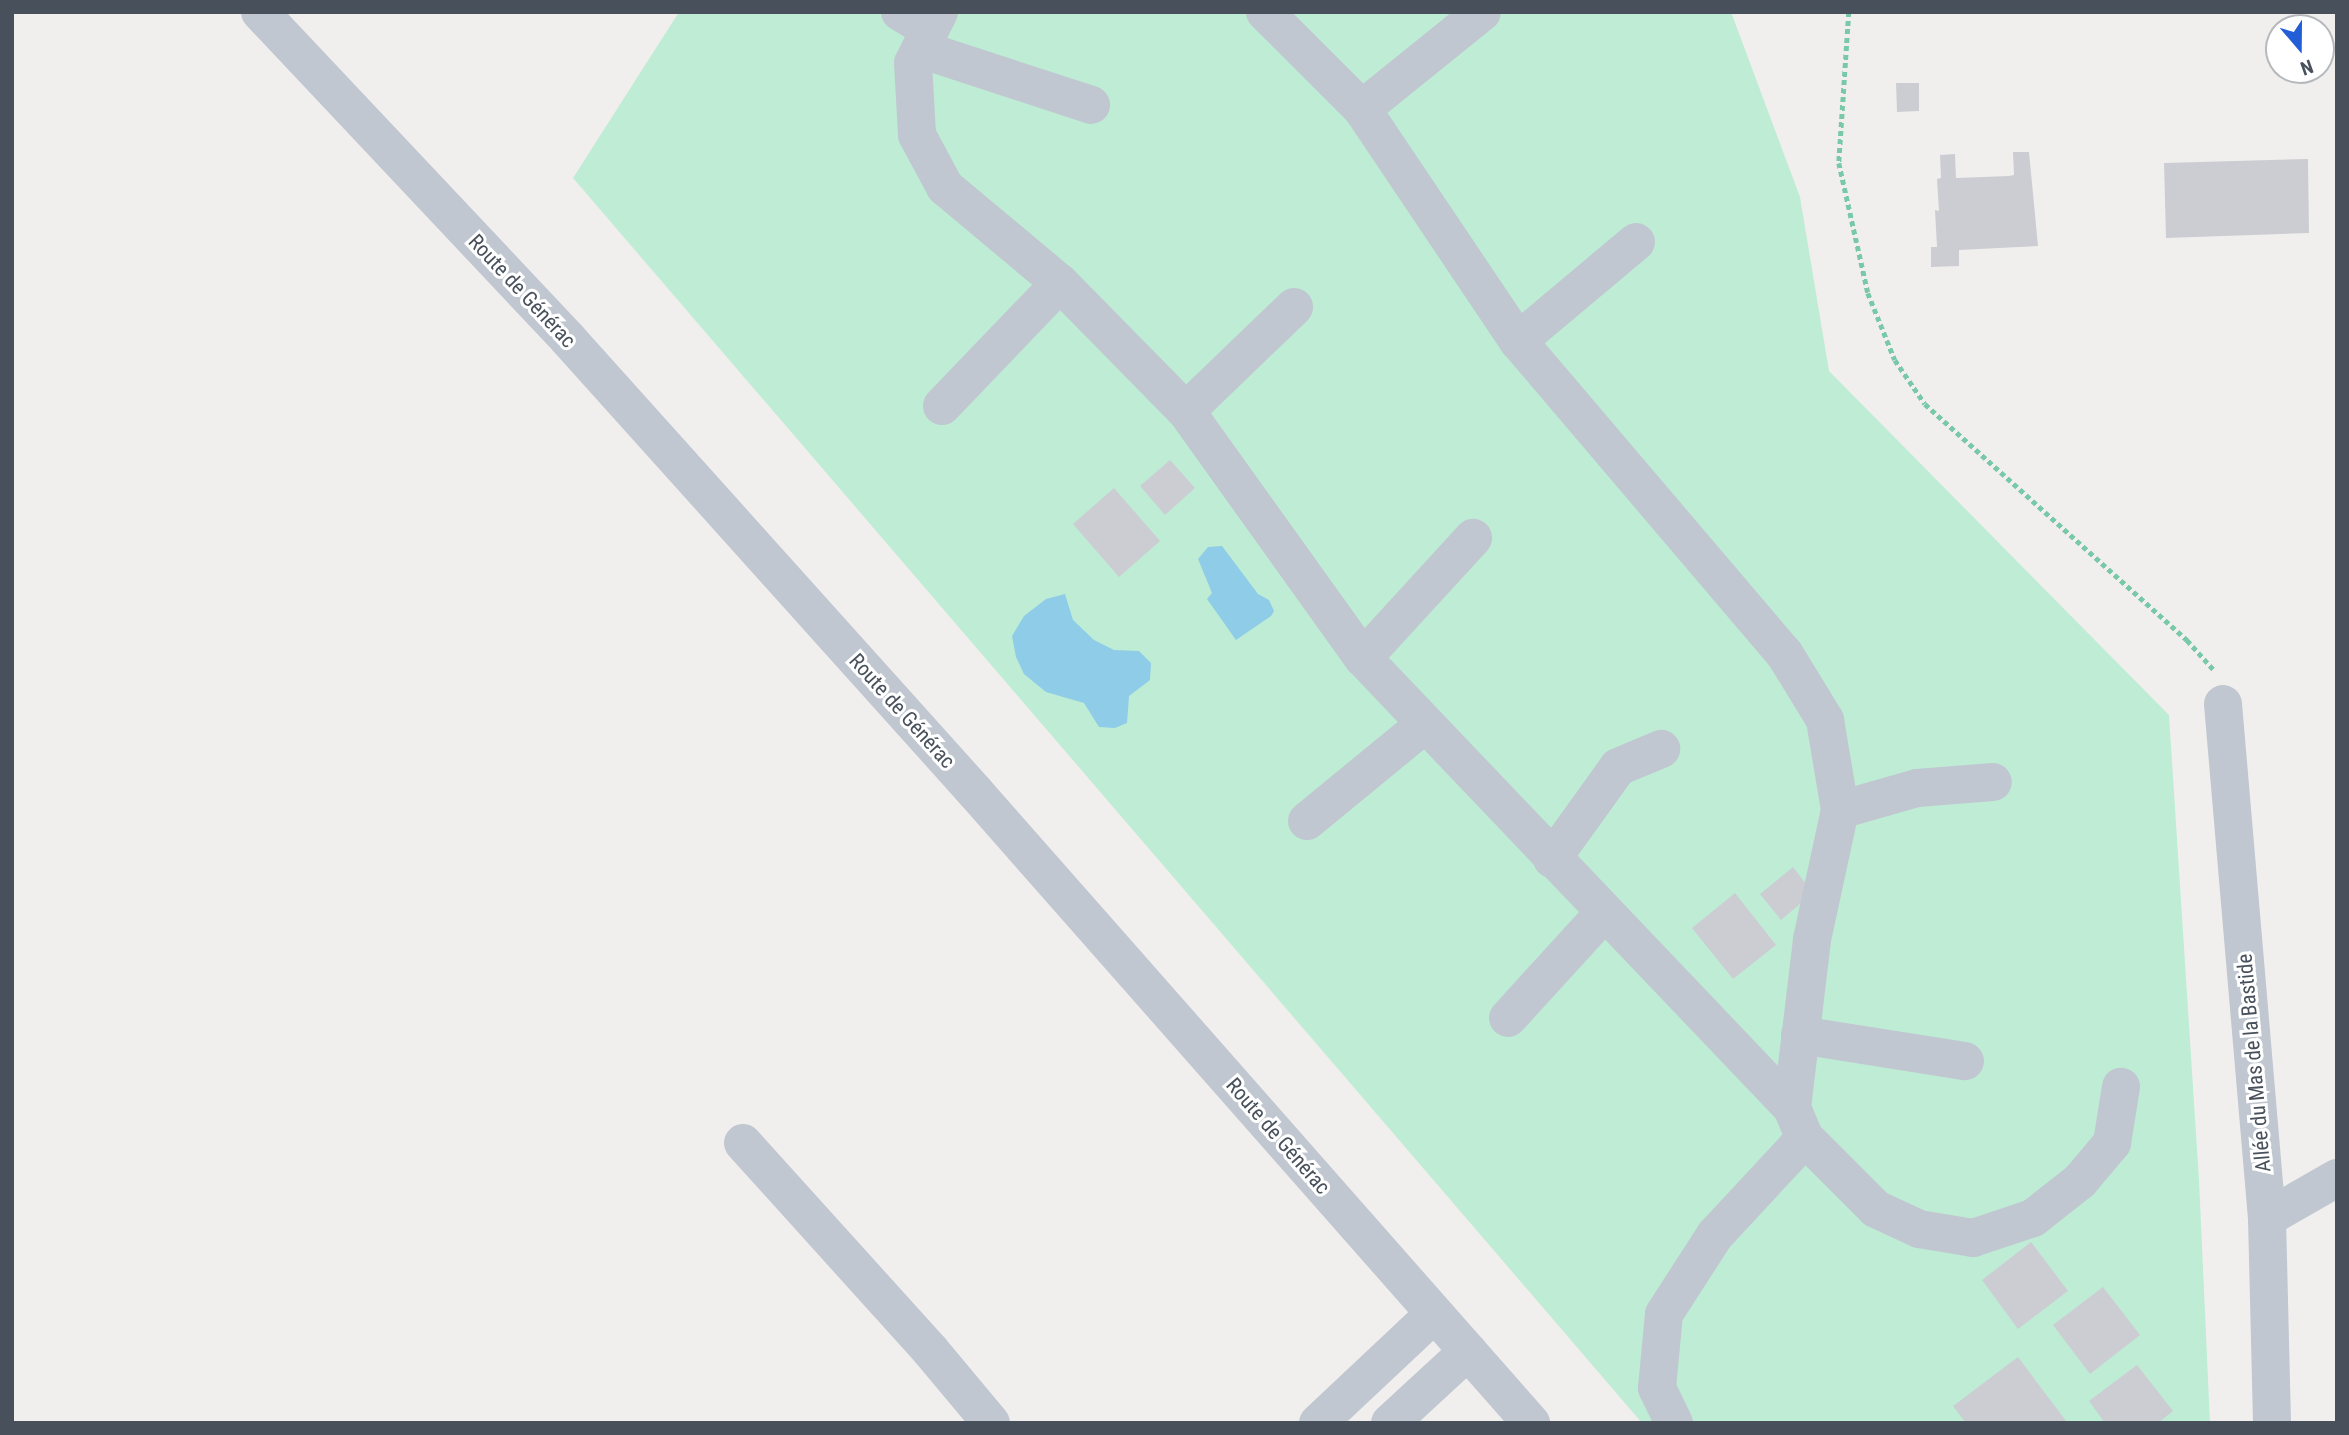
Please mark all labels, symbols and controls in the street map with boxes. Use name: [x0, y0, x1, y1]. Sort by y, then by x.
north arrow: [2265, 14, 2335, 84]
text: N: [2297, 55, 2316, 80]
street label: Route de Générac: [463, 229, 581, 353]
street label: Route de Générac: [844, 648, 960, 774]
street label: Allée du Mas de la Bastide: [2232, 953, 2276, 1173]
street label: Route de Générac: [1221, 1073, 1335, 1199]

